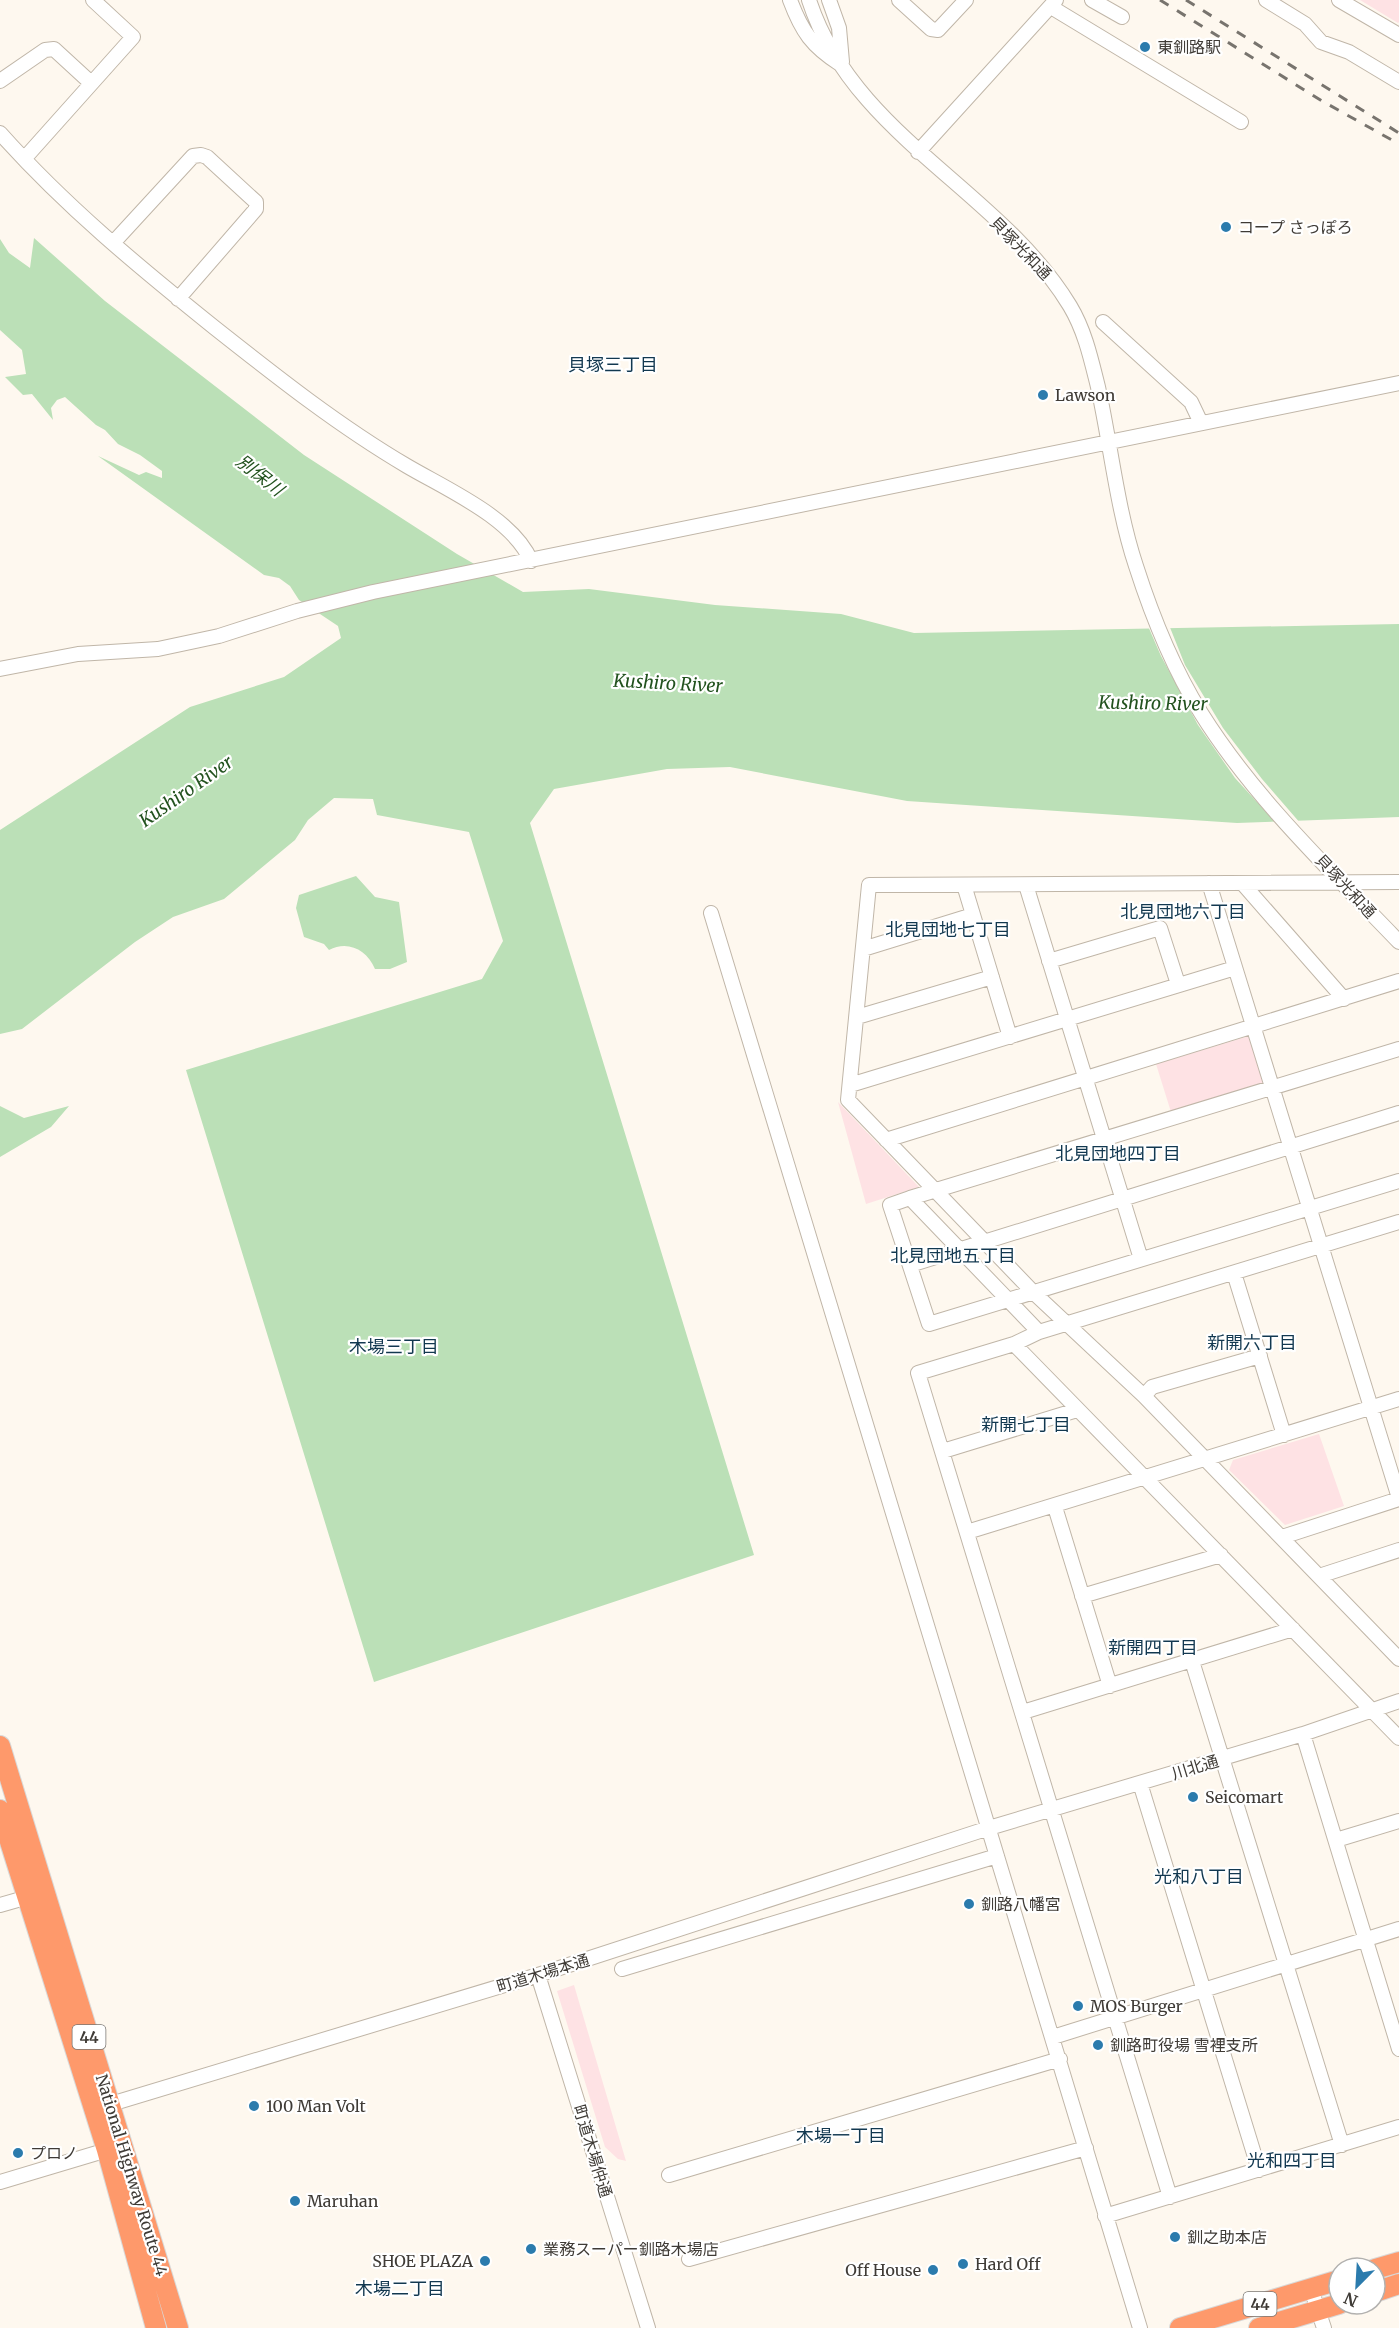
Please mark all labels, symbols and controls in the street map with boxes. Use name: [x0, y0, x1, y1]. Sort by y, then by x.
place label: 東釧路駅: [1157, 37, 1221, 57]
marker: 東釧路駅: [1138, 40, 1152, 54]
street label: 貝塚光和通: [986, 212, 1056, 284]
place label: コープ さっぽろ: [1238, 217, 1353, 237]
marker: コープ さっぽろ: [1219, 220, 1233, 234]
district label: 貝塚三丁目: [568, 353, 658, 376]
place label: Lawson: [1055, 385, 1116, 405]
marker: Lawson: [1036, 388, 1050, 402]
water label: 別保川: [232, 449, 290, 502]
water label: Kushiro River: [612, 669, 724, 697]
water label: Kushiro River: [1097, 691, 1209, 715]
water label: Kushiro River: [134, 750, 238, 832]
street label: 貝塚光和通: [1311, 850, 1381, 922]
district label: 北見団地六丁目: [1120, 900, 1246, 923]
district label: 北見団地七丁目: [885, 918, 1011, 941]
district label: 北見団地四丁目: [1055, 1142, 1181, 1165]
district label: 北見団地五丁目: [890, 1244, 1016, 1267]
district label: 新開六丁目: [1207, 1331, 1297, 1354]
district label: 木場三丁目: [349, 1335, 439, 1358]
district label: 新開七丁目: [981, 1413, 1071, 1436]
district label: 新開四丁目: [1108, 1636, 1198, 1659]
street label: 川北通: [1169, 1750, 1221, 1784]
place label: Seicomart: [1205, 1787, 1284, 1807]
marker: Seicomart: [1186, 1790, 1200, 1804]
district label: 光和八丁目: [1154, 1865, 1244, 1888]
place label: 釧路八幡宮: [981, 1894, 1061, 1914]
marker: 釧路八幡宮: [962, 1897, 976, 1911]
street label: 町道木場本通: [494, 1949, 592, 1997]
place label: MOS Burger: [1090, 1996, 1183, 2016]
marker: MOS Burger: [1071, 1999, 1085, 2013]
road number: 44: [72, 2025, 106, 2049]
place label: 釧路町役場 雪裡支所: [1110, 2035, 1258, 2055]
marker: 釧路町役場 雪裡支所: [1091, 2038, 1105, 2052]
street label: National Highway Route 44: [92, 2072, 172, 2278]
place label: 100 Man Volt: [266, 2096, 367, 2116]
marker: 100 Man Volt: [247, 2099, 261, 2113]
street label: 町道木場仲通: [569, 2102, 617, 2200]
district label: 木場一丁目: [796, 2124, 886, 2147]
place label: プロノ: [30, 2143, 78, 2163]
marker: プロノ: [11, 2146, 25, 2160]
district label: 光和四丁目: [1247, 2149, 1337, 2172]
place label: Maruhan: [307, 2191, 379, 2211]
marker: Maruhan: [288, 2194, 302, 2208]
place label: 釧之助本店: [1187, 2227, 1267, 2247]
marker: 釧之助本店: [1168, 2230, 1182, 2244]
place label: 業務スーパー釧路木場店: [543, 2239, 719, 2259]
marker: 業務スーパー釧路木場店: [524, 2242, 538, 2256]
place label: SHOE PLAZA: [372, 2251, 474, 2271]
marker: SHOE PLAZA: [478, 2254, 492, 2268]
place label: Hard Off: [975, 2254, 1041, 2274]
north arrow: [1327, 2256, 1387, 2316]
marker: Hard Off: [956, 2257, 970, 2271]
place label: Off House: [845, 2260, 921, 2280]
marker: Off House: [926, 2263, 940, 2277]
district label: 木場二丁目: [355, 2277, 445, 2300]
text: N: [1341, 2288, 1361, 2311]
road number: 44: [1244, 2292, 1276, 2316]

